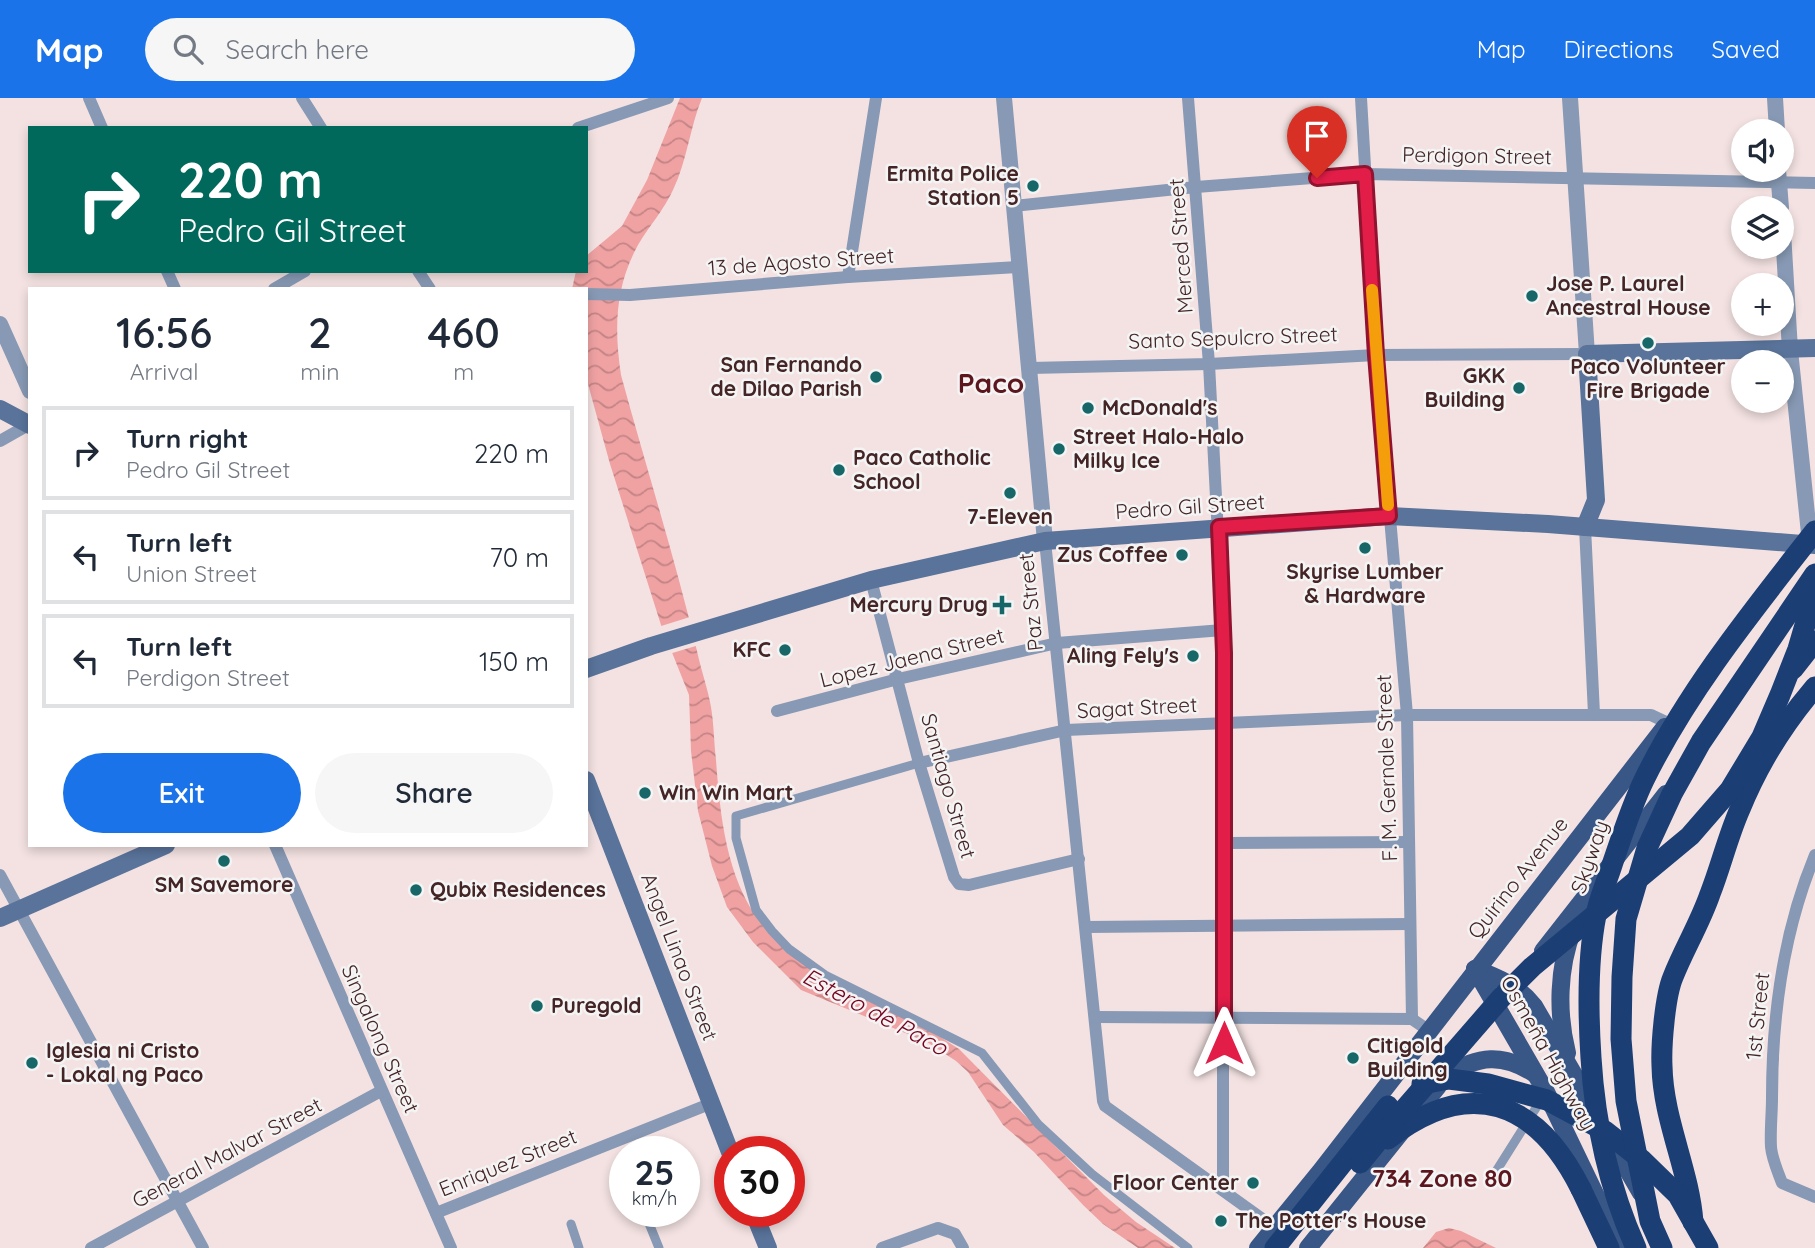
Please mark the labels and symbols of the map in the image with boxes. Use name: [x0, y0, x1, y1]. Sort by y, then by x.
pin: [1287, 106, 1347, 178]
street label: Perdigon Street: [1402, 141, 1552, 169]
place label: Ermita Police Station 5: [886, 160, 1019, 210]
marker: Ermita Police Station 5: [1025, 178, 1041, 194]
street label: Merced Street: [1162, 178, 1198, 315]
street label: 13 de Agosto Street: [707, 242, 895, 280]
place label: Jose P. Laurel Ancestral House: [1546, 270, 1711, 320]
marker: Jose P. Laurel Ancestral House: [1524, 288, 1540, 304]
street label: Santo Sepulcro Street: [1128, 320, 1338, 354]
marker: Paco Volunteer Fire Brigade: [1640, 335, 1656, 351]
place label: San Fernando de Dilao Parish: [710, 351, 862, 401]
place label: Paco Volunteer Fire Brigade: [1570, 353, 1726, 403]
place label: GKK Building: [1424, 362, 1505, 412]
district label: Paco: [958, 365, 1024, 400]
marker: San Fernando de Dilao Parish: [868, 369, 884, 385]
marker: GKK Building: [1511, 380, 1527, 396]
place label: McDonald's: [1102, 394, 1217, 420]
marker: McDonald's: [1080, 400, 1096, 416]
place label: Street Halo-Halo Milky Ice: [1073, 423, 1244, 473]
marker: Street Halo-Halo Milky Ice: [1051, 441, 1067, 457]
place label: Paco Catholic School: [853, 444, 991, 494]
marker: Paco Catholic School: [831, 462, 847, 478]
marker: 7-Eleven: [1002, 485, 1018, 501]
street label: Pedro Gil Street: [1114, 488, 1266, 524]
place label: 7-Eleven: [967, 503, 1053, 529]
marker: Skyrise Lumber & Hardware: [1357, 540, 1373, 556]
place label: Zus Coffee: [1057, 541, 1168, 567]
marker: Zus Coffee: [1174, 547, 1190, 563]
street label: Paz Street: [1012, 552, 1048, 652]
place label: Skyrise Lumber & Hardware: [1286, 558, 1444, 608]
place label: Mercury Drug: [850, 591, 988, 617]
marker: Mercury Drug: [994, 597, 1010, 613]
street label: Lopez Jaena Street: [817, 622, 1007, 692]
place label: KFC: [732, 636, 771, 662]
marker: KFC: [777, 642, 793, 658]
place label: Aling Fely's: [1067, 642, 1179, 668]
marker: Aling Fely's: [1185, 648, 1201, 664]
street label: F. M. Gernale Street: [1370, 674, 1402, 862]
street label: Sagat Street: [1076, 691, 1198, 723]
street label: Santiago Street: [916, 710, 982, 861]
place label: Win Win Mart: [659, 779, 793, 805]
marker: Win Win Mart: [637, 785, 653, 801]
street label: Quirino Avenue: [1462, 811, 1573, 944]
street label: Skyway: [1564, 817, 1614, 897]
marker: SM Savemore: [216, 853, 232, 869]
street label: Angel Linao Street: [636, 869, 724, 1044]
place label: SM Savemore: [155, 871, 293, 897]
place label: Qubix Residences: [430, 876, 606, 902]
marker: Qubix Residences: [408, 882, 424, 898]
street label: Singalong Street: [337, 960, 425, 1117]
water label: Estero de Paco: [798, 961, 953, 1062]
street label: Osmeña Highway: [1496, 971, 1602, 1134]
street label: 1st Street: [1739, 971, 1775, 1061]
place label: Puregold: [551, 992, 642, 1018]
marker: Puregold: [529, 998, 545, 1014]
position arrow: [1187, 1006, 1261, 1080]
place label: Citigold Building: [1367, 1032, 1448, 1082]
place label: Iglesia ni Cristo - Lokal ng Paco: [46, 1037, 203, 1087]
marker: Citigold Building: [1345, 1050, 1361, 1066]
marker: Iglesia ni Cristo - Lokal ng Paco: [24, 1055, 40, 1071]
street label: General Malvar Street: [127, 1091, 326, 1213]
street label: Enriquez Street: [435, 1123, 580, 1202]
speed limit sign: 30: [714, 1136, 805, 1227]
district label: 734 Zone 80: [1372, 1163, 1512, 1193]
place label: Floor Center: [1112, 1169, 1239, 1195]
marker: Floor Center: [1245, 1175, 1261, 1191]
place label: The Potter's House: [1235, 1207, 1426, 1233]
marker: The Potter's House: [1213, 1213, 1229, 1229]

